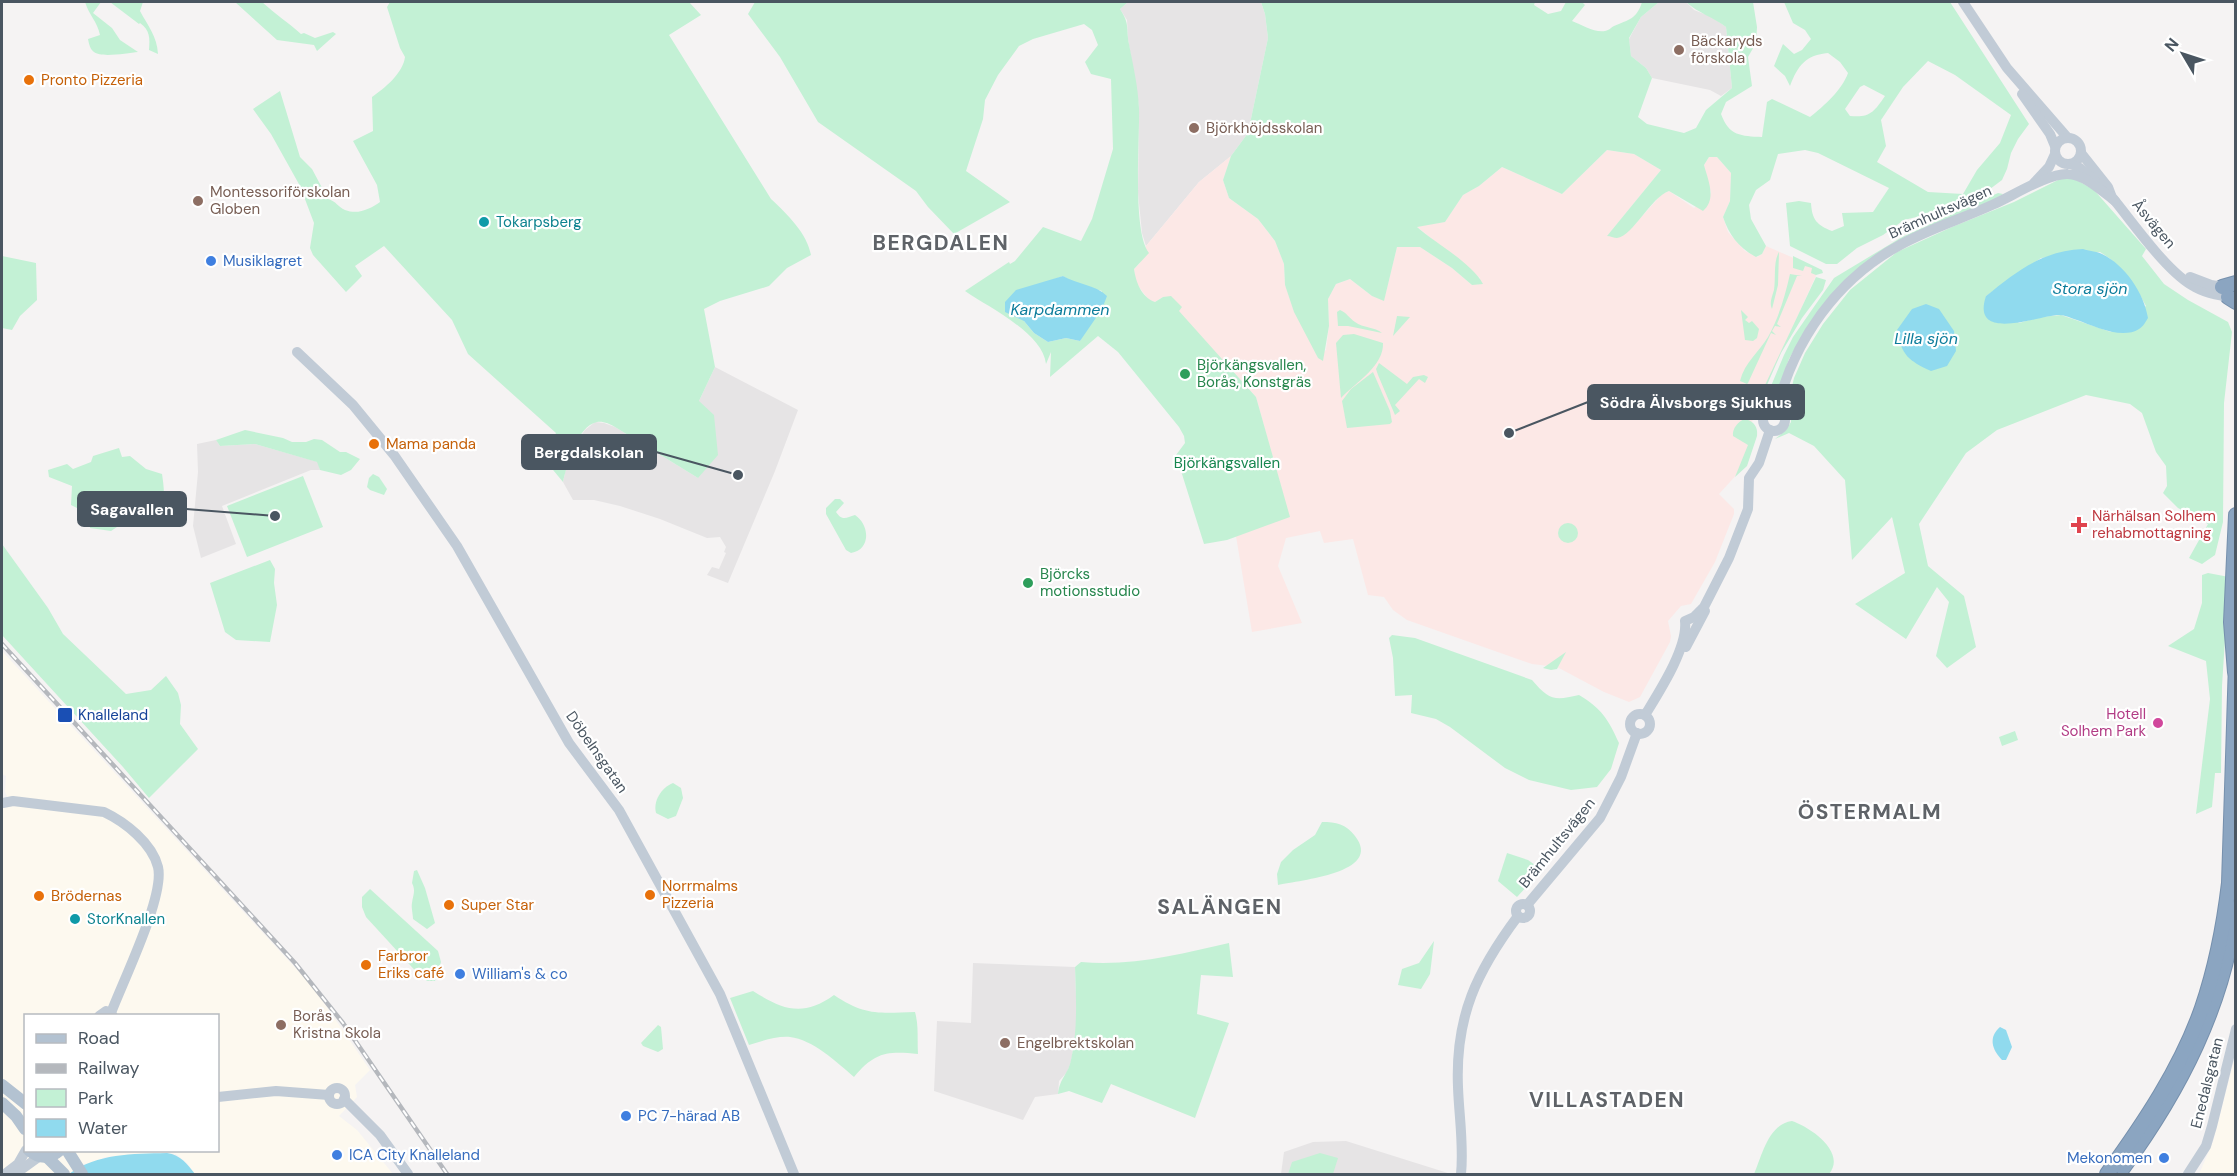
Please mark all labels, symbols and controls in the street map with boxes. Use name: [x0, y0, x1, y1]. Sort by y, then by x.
north arrow: [2153, 24, 2213, 84]
place label: Bäckaryds förskola: [1691, 31, 1763, 68]
text: N: [2160, 34, 2184, 56]
marker: Bäckaryds förskola: [1672, 43, 1686, 57]
place label: Pronto Pizzeria: [41, 70, 143, 90]
marker: Pronto Pizzeria: [22, 73, 36, 87]
place label: Björkhöjdsskolan: [1206, 118, 1322, 138]
marker: Björkhöjdsskolan: [1187, 121, 1201, 135]
street label: Brämhultsvägen: [1885, 180, 1995, 244]
place label: Montessoriförskolan Globen: [210, 182, 350, 219]
marker: Montessoriförskolan Globen: [191, 194, 205, 208]
street label: Åsvägen: [2128, 195, 2180, 253]
place label: Tokarpsberg: [496, 212, 582, 232]
marker: Tokarpsberg: [477, 215, 491, 229]
district label: BERGDALEN: [873, 229, 1009, 257]
place label: Musiklagret: [223, 251, 302, 271]
marker: Musiklagret: [204, 254, 218, 268]
water label: Stora sjön: [2053, 278, 2127, 299]
water label: Karpdammen: [1010, 299, 1110, 320]
water label: Lilla sjön: [1894, 328, 1958, 349]
place label: Björkängsvallen, Borås, Konstgräs: [1197, 355, 1311, 392]
marker: Björkängsvallen, Borås, Konstgräs: [1178, 367, 1192, 381]
callout: Södra Älvsborgs Sjukhus: [1588, 385, 1804, 419]
text: Södra Älvsborgs Sjukhus: [1600, 392, 1792, 413]
place label: Mama panda: [386, 434, 476, 454]
callout: Bergdalskolan: [522, 435, 656, 469]
marker: Mama panda: [367, 437, 381, 451]
text: Bergdalskolan: [534, 442, 644, 463]
park label: Björkängsvallen: [1174, 453, 1280, 473]
callout: Sagavallen: [78, 492, 186, 526]
text: Sagavallen: [90, 499, 174, 520]
place label: Närhälsan Solhem rehabmottagning: [2092, 506, 2216, 543]
marker: Närhälsan Solhem rehabmottagning: [2070, 516, 2088, 534]
place label: Björcks motionsstudio: [1040, 564, 1140, 601]
marker: Björcks motionsstudio: [1021, 576, 1035, 590]
place label: Hotell Solhem Park: [2061, 704, 2146, 741]
place label: Knalleland: [78, 705, 148, 725]
marker: Knalleland: [56, 706, 74, 724]
street label: Döbelnsgatan: [561, 707, 633, 797]
marker: Hotell Solhem Park: [2151, 716, 2165, 730]
street label: Brämhultsvägen: [1514, 794, 1600, 892]
district label: ÖSTERMALM: [1798, 798, 1942, 826]
place label: Norrmalms Pizzeria: [662, 876, 738, 913]
place label: Brödernas: [51, 886, 122, 906]
marker: Norrmalms Pizzeria: [643, 888, 657, 902]
marker: Brödernas: [32, 889, 46, 903]
district label: SALÄNGEN: [1157, 893, 1283, 921]
place label: Super Star: [461, 895, 534, 915]
marker: Super Star: [442, 898, 456, 912]
place label: StorKnallen: [87, 909, 165, 929]
marker: StorKnallen: [68, 912, 82, 926]
place label: Farbror Eriks café: [378, 946, 444, 983]
marker: Farbror Eriks café: [359, 958, 373, 972]
place label: William's & co: [472, 964, 568, 984]
marker: William's & co: [453, 967, 467, 981]
place label: Borås Kristna Skola: [293, 1006, 381, 1043]
legend: [24, 1014, 219, 1152]
marker: Borås Kristna Skola: [274, 1018, 288, 1032]
text: Road: [78, 1026, 120, 1050]
place label: Engelbrektskolan: [1017, 1033, 1134, 1053]
street label: Enedalsgatan: [2186, 1035, 2228, 1131]
marker: Engelbrektskolan: [998, 1036, 1012, 1050]
text: Railway: [78, 1056, 140, 1080]
text: Park: [78, 1086, 114, 1110]
district label: VILLASTADEN: [1529, 1086, 1685, 1114]
place label: PC 7-härad AB: [638, 1106, 740, 1126]
marker: PC 7-härad AB: [619, 1109, 633, 1123]
text: Water: [78, 1116, 128, 1140]
place label: ICA City Knalleland: [349, 1145, 480, 1165]
marker: ICA City Knalleland: [330, 1148, 344, 1162]
place label: Mekonomen: [2067, 1148, 2152, 1168]
marker: Mekonomen: [2157, 1151, 2171, 1165]

